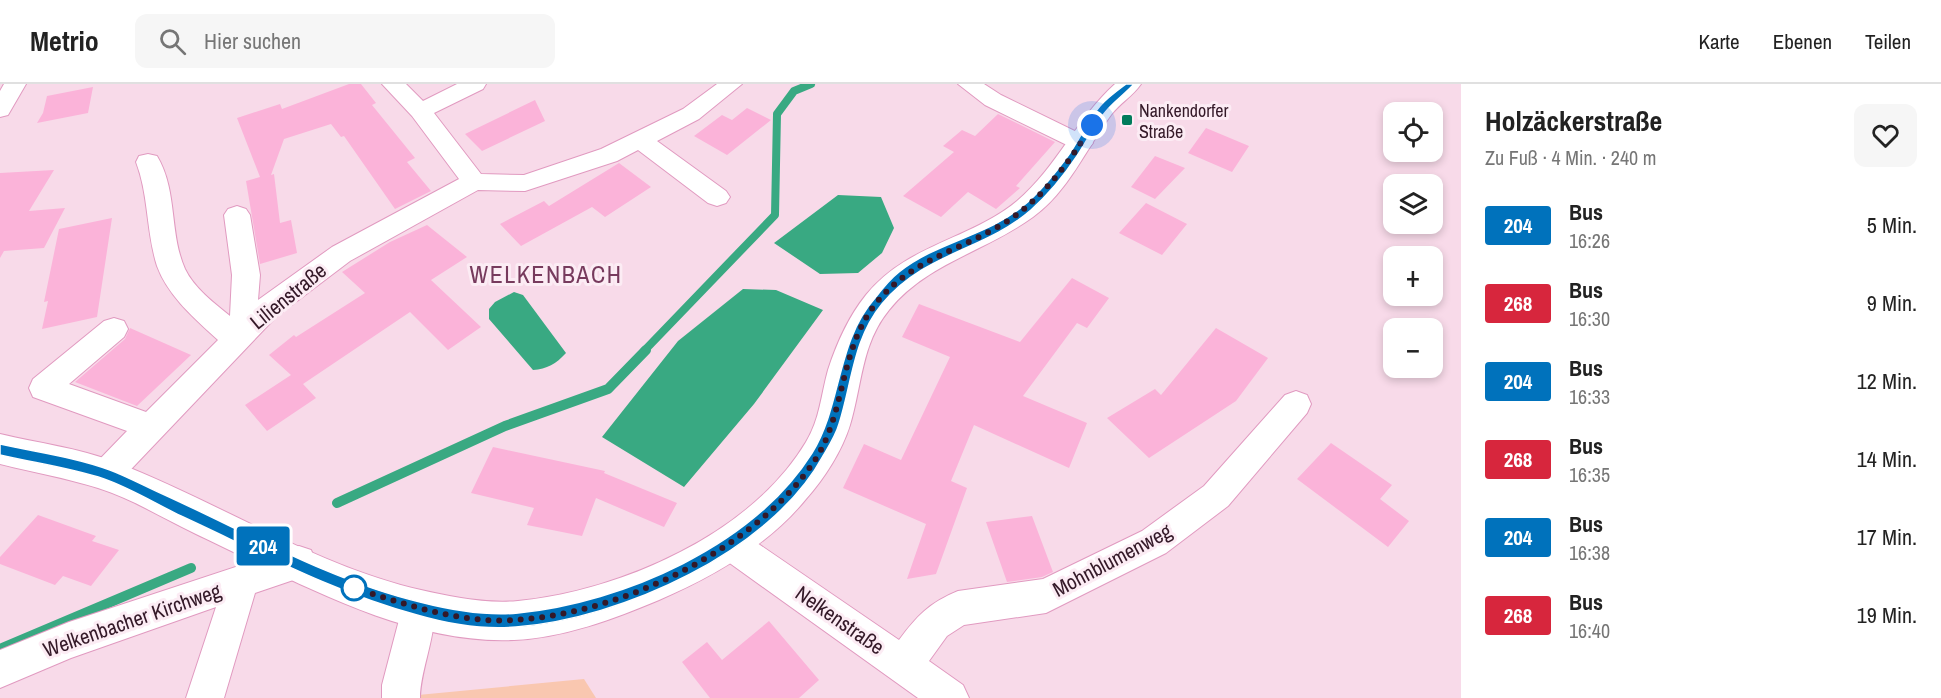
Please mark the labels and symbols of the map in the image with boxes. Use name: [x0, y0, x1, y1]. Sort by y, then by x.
place label: Nankendorfer Straße: [1139, 98, 1229, 144]
your location: [1077, 110, 1107, 140]
marker: Nankendorfer Straße: [1120, 113, 1134, 127]
street label: Lilienstraße: [244, 256, 332, 336]
district label: WELKENBACH: [470, 258, 622, 290]
street label: Mohnblumenweg: [1047, 516, 1177, 604]
line badge: 204: [228, 526, 298, 566]
unlabelled marker: [341, 575, 367, 601]
street label: Welkenbacher Kirchweg: [39, 576, 225, 664]
street label: Nelkenstraße: [790, 579, 890, 661]

